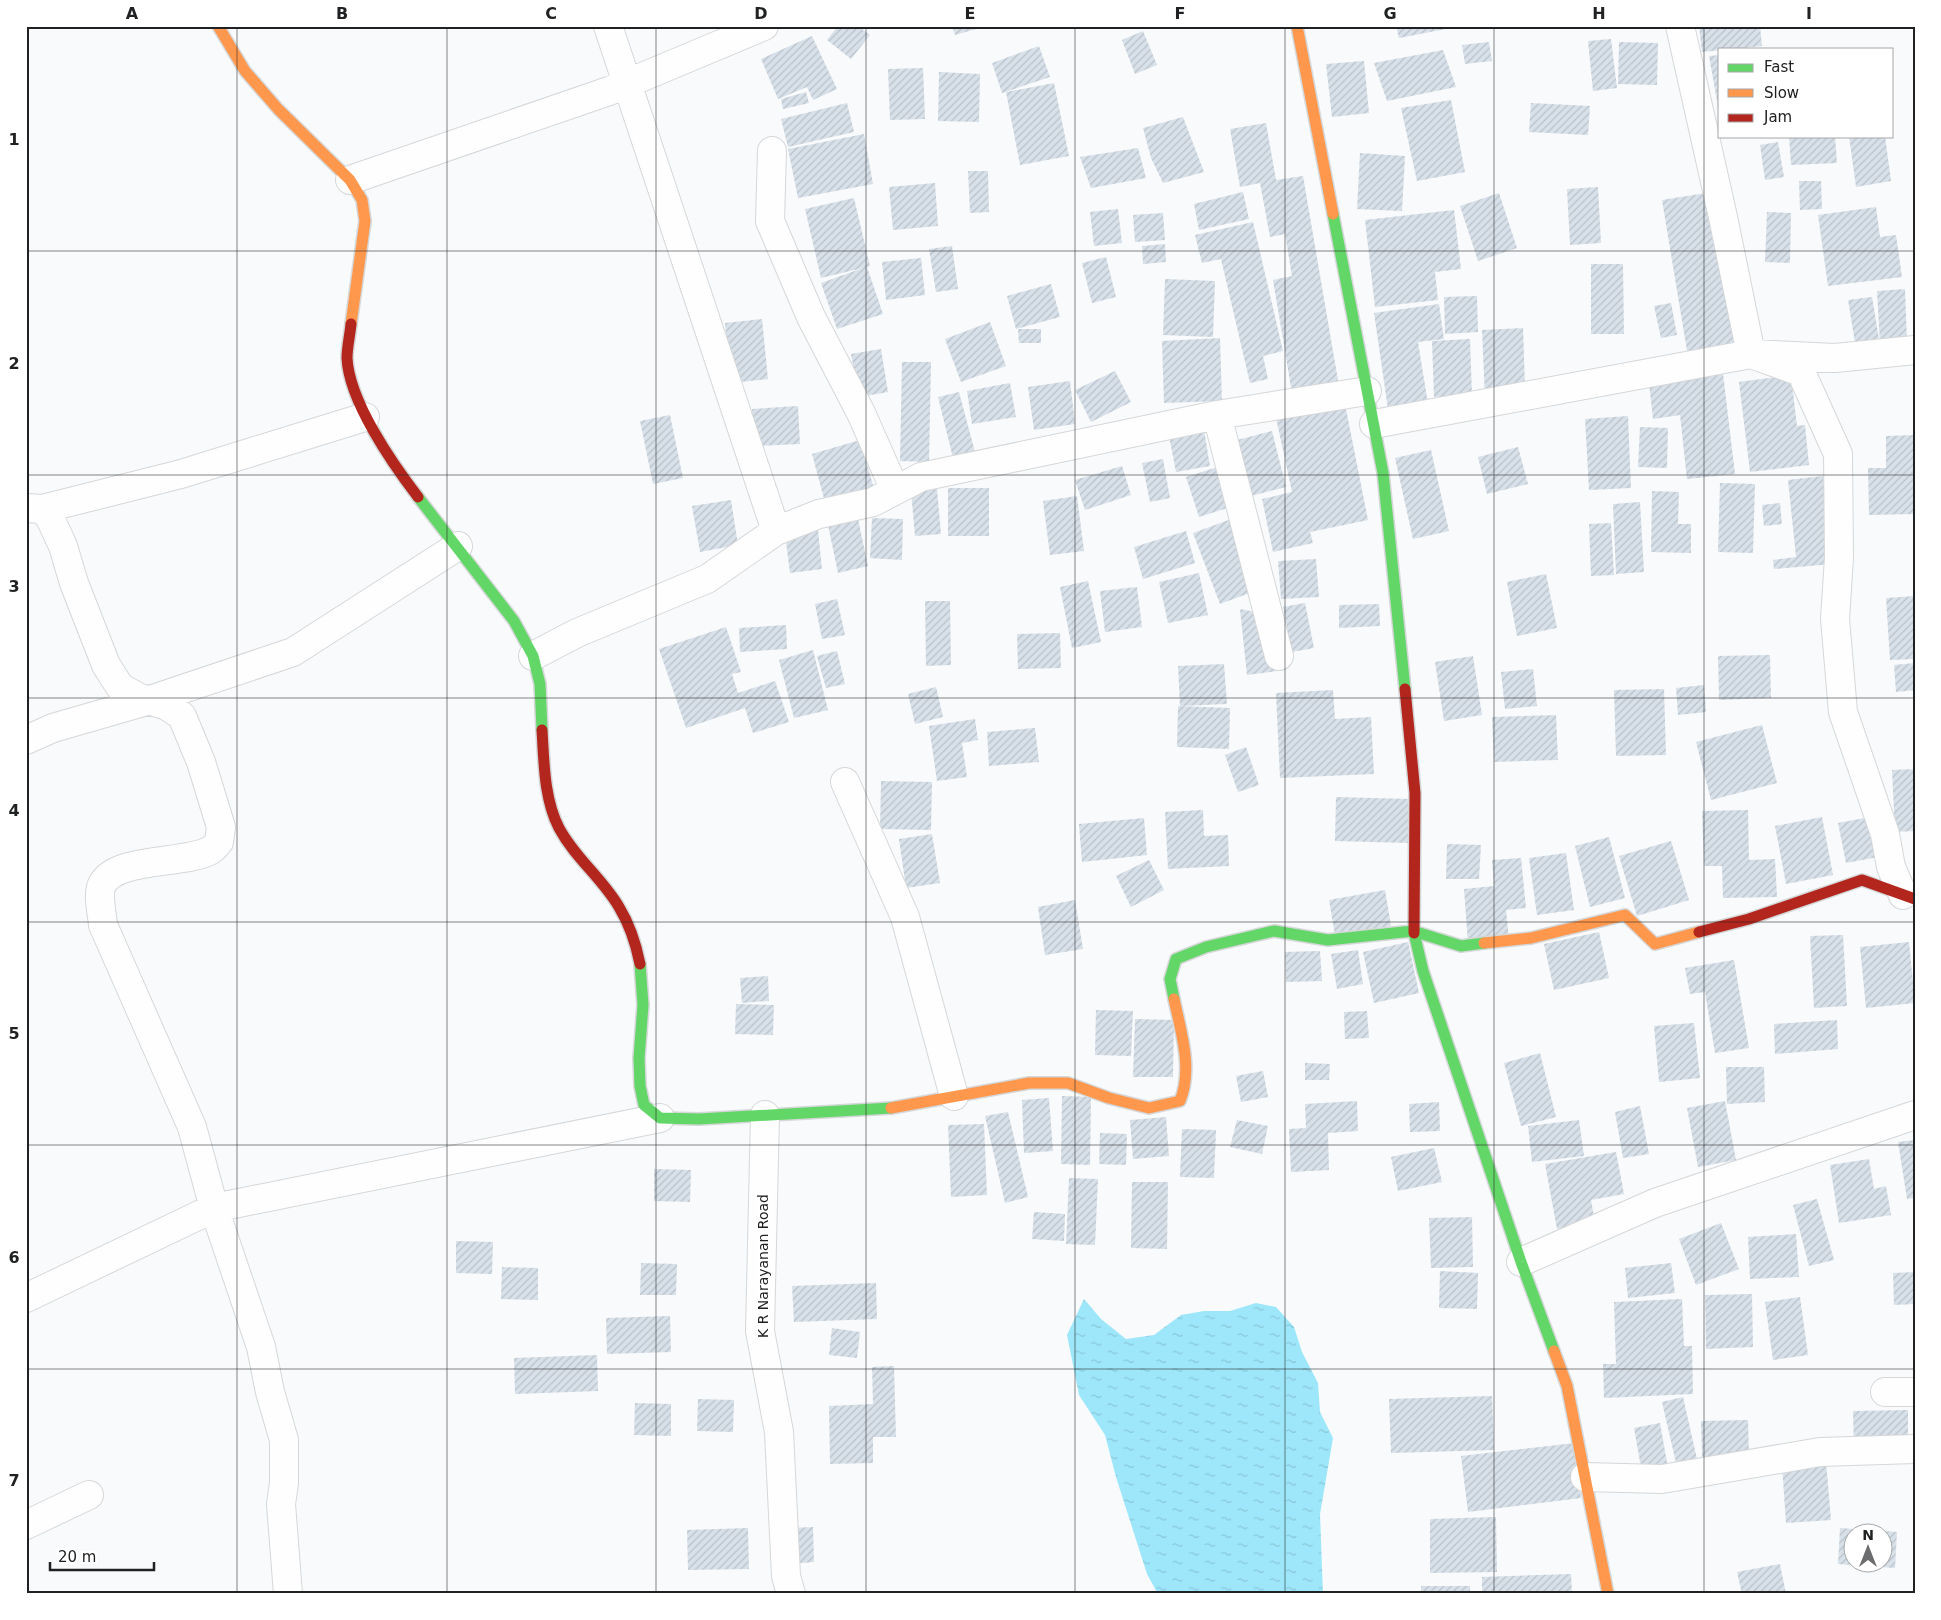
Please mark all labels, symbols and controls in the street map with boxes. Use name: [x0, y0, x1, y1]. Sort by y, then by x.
text: A: [126, 4, 139, 23]
text: B: [336, 4, 348, 23]
text: C: [545, 4, 557, 23]
text: D: [754, 4, 768, 23]
text: E: [965, 4, 975, 23]
text: F: [1175, 4, 1185, 23]
text: G: [1383, 4, 1397, 23]
text: H: [1592, 4, 1606, 23]
text: I: [1806, 4, 1812, 23]
legend: [1718, 48, 1894, 138]
text: Fast: [1764, 58, 1794, 76]
text: Slow: [1764, 84, 1799, 102]
text: Jam: [1763, 108, 1792, 126]
text: 1: [8, 130, 20, 149]
text: 2: [8, 354, 20, 373]
text: 3: [8, 577, 20, 596]
text: 4: [8, 801, 20, 820]
text: 5: [8, 1024, 20, 1043]
street label: K R Narayanan Road: [755, 1194, 771, 1338]
text: 6: [8, 1248, 20, 1267]
text: 7: [8, 1471, 20, 1490]
north arrow: [1844, 1522, 1894, 1572]
text: N: [1862, 1527, 1874, 1543]
scale bar: [50, 1540, 154, 1572]
text: 20 m: [58, 1548, 96, 1566]

